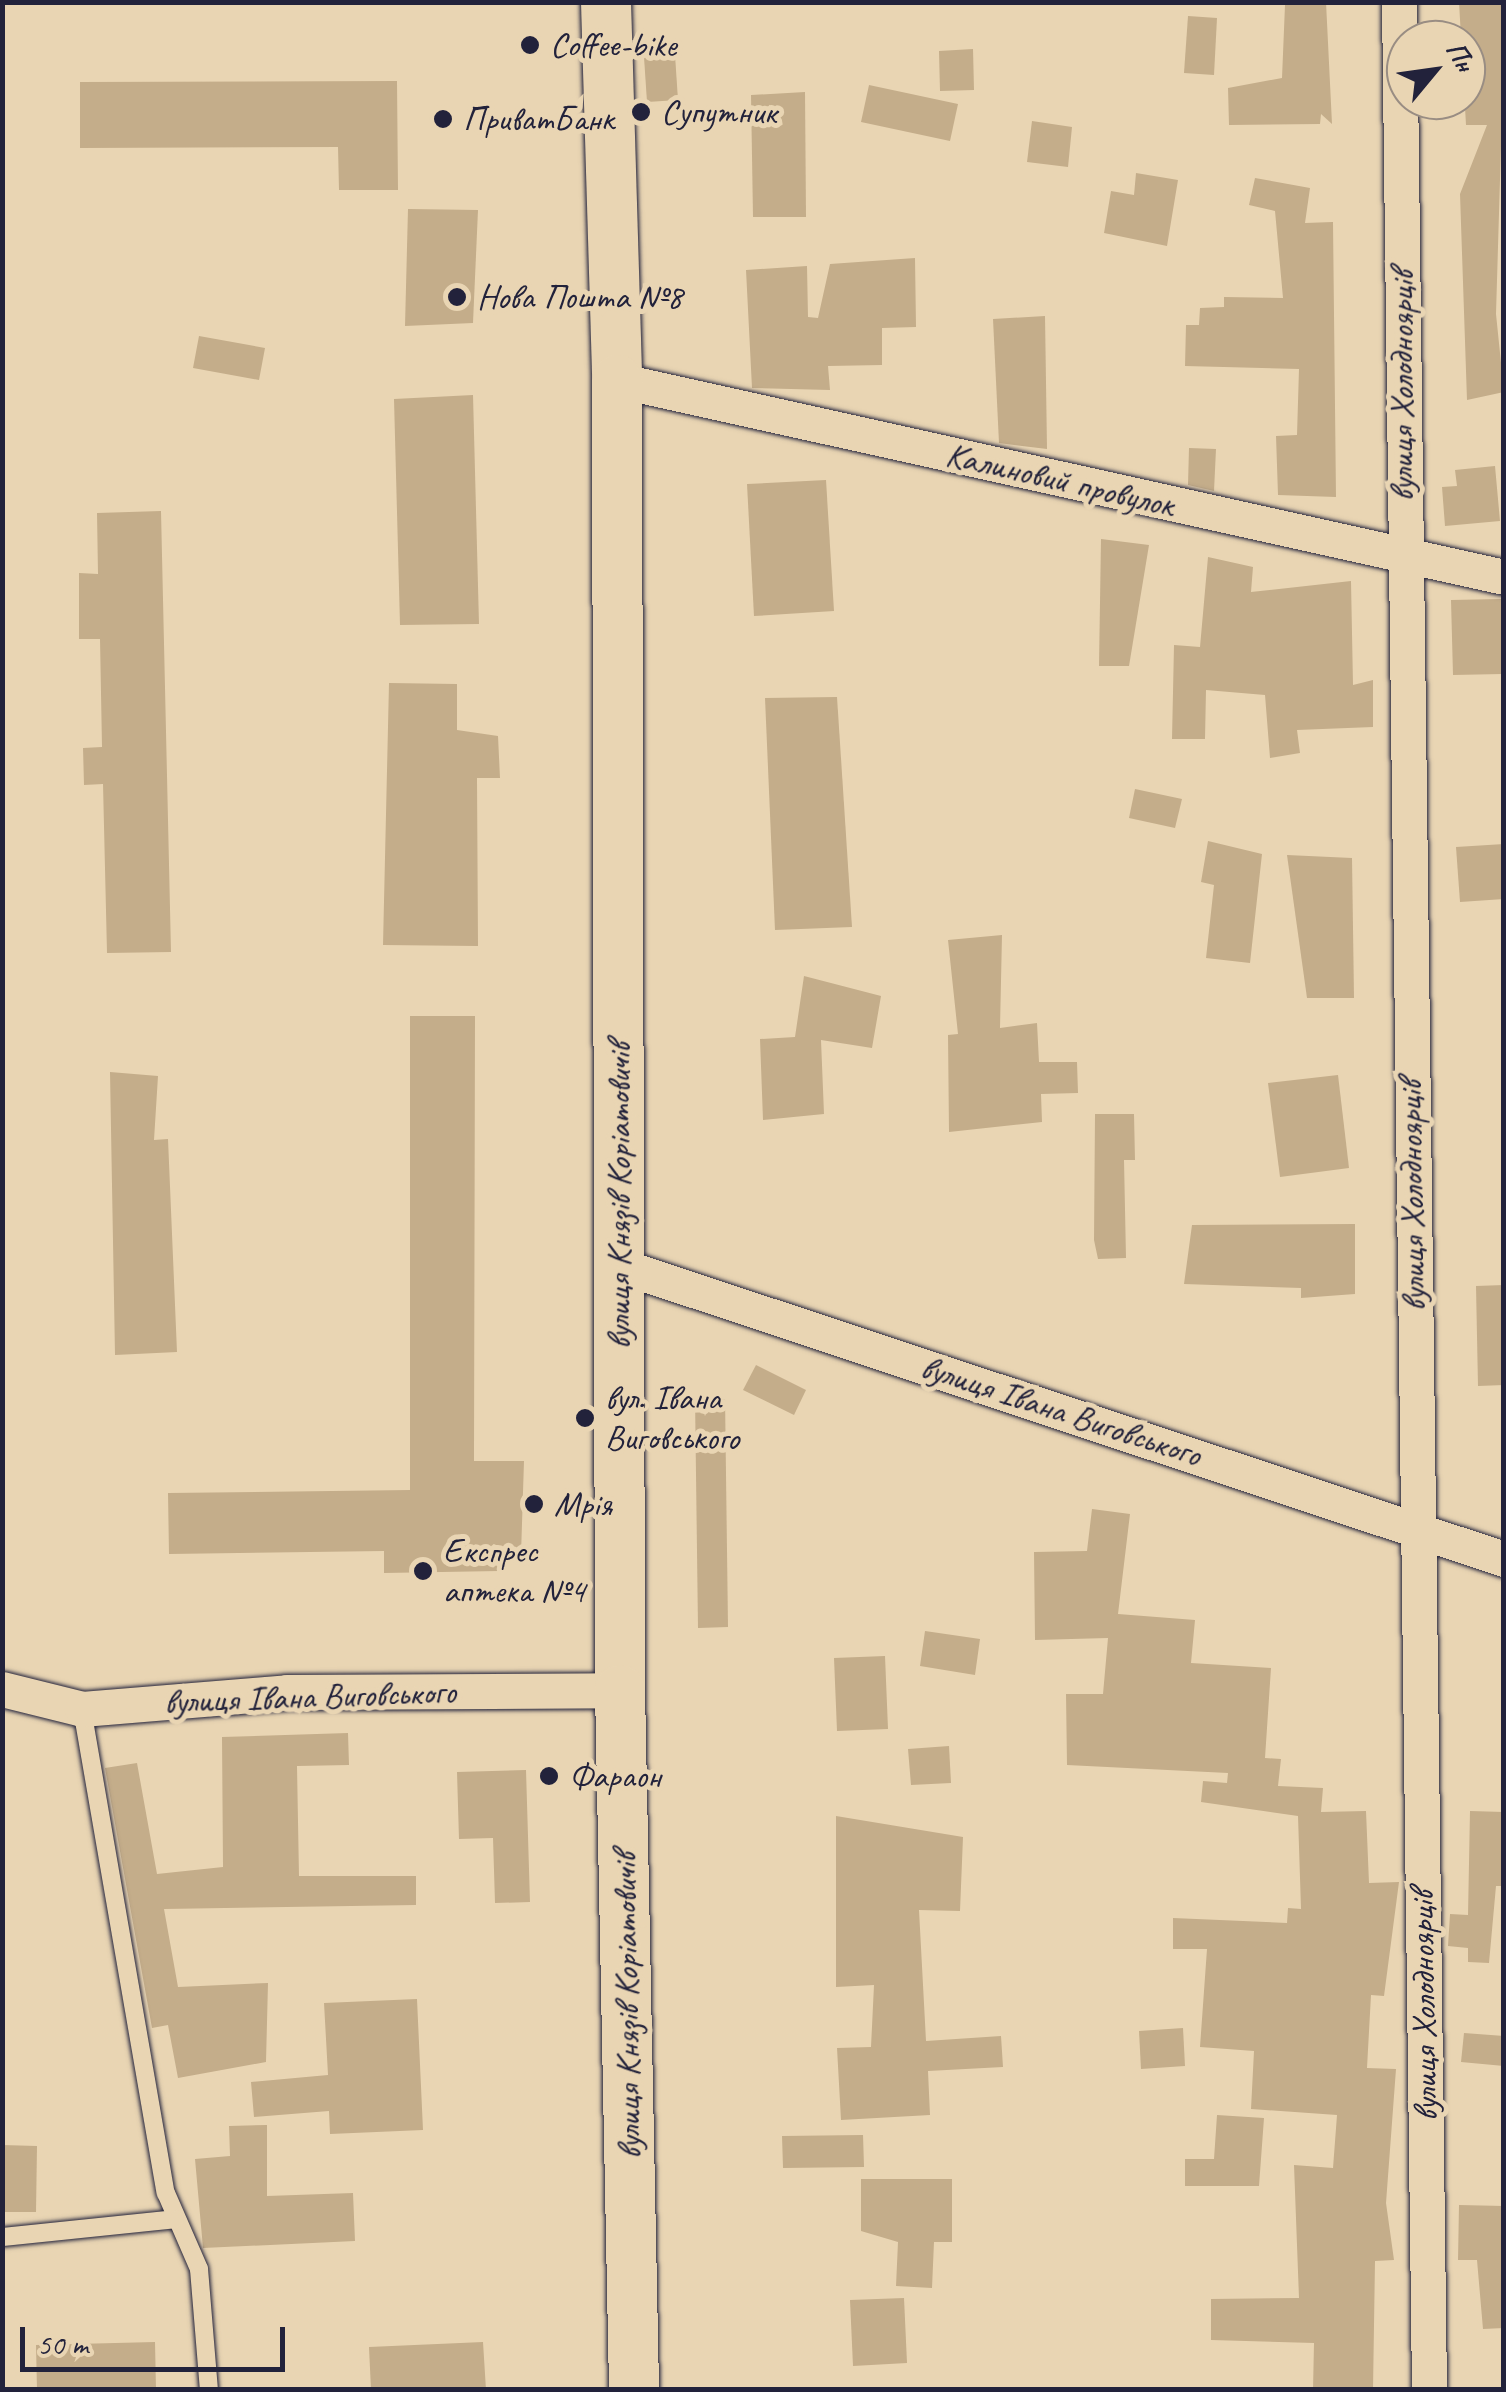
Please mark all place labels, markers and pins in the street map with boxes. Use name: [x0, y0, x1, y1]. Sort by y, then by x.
place label: Coffee-bike: [550, 24, 676, 66]
marker: Coffee-bike: [519, 34, 541, 56]
place label: Супутник: [661, 91, 776, 133]
place label: ПриватБанк: [463, 98, 614, 140]
marker: Супутник: [630, 101, 652, 123]
marker: ПриватБанк: [432, 108, 454, 130]
place label: Нова Пошта №8: [477, 276, 684, 318]
marker: Нова Пошта №8: [446, 286, 468, 308]
place label: вул. Івана Виговського: [605, 1377, 739, 1459]
marker: вул. Івана Виговського: [574, 1407, 596, 1429]
place label: Мрія: [554, 1483, 612, 1525]
marker: Мрія: [523, 1493, 545, 1515]
place label: Експрес аптека №4: [443, 1530, 585, 1612]
marker: Експрес аптека №4: [412, 1560, 434, 1582]
place label: Фараон: [569, 1755, 661, 1797]
marker: Фараон: [538, 1765, 560, 1787]

